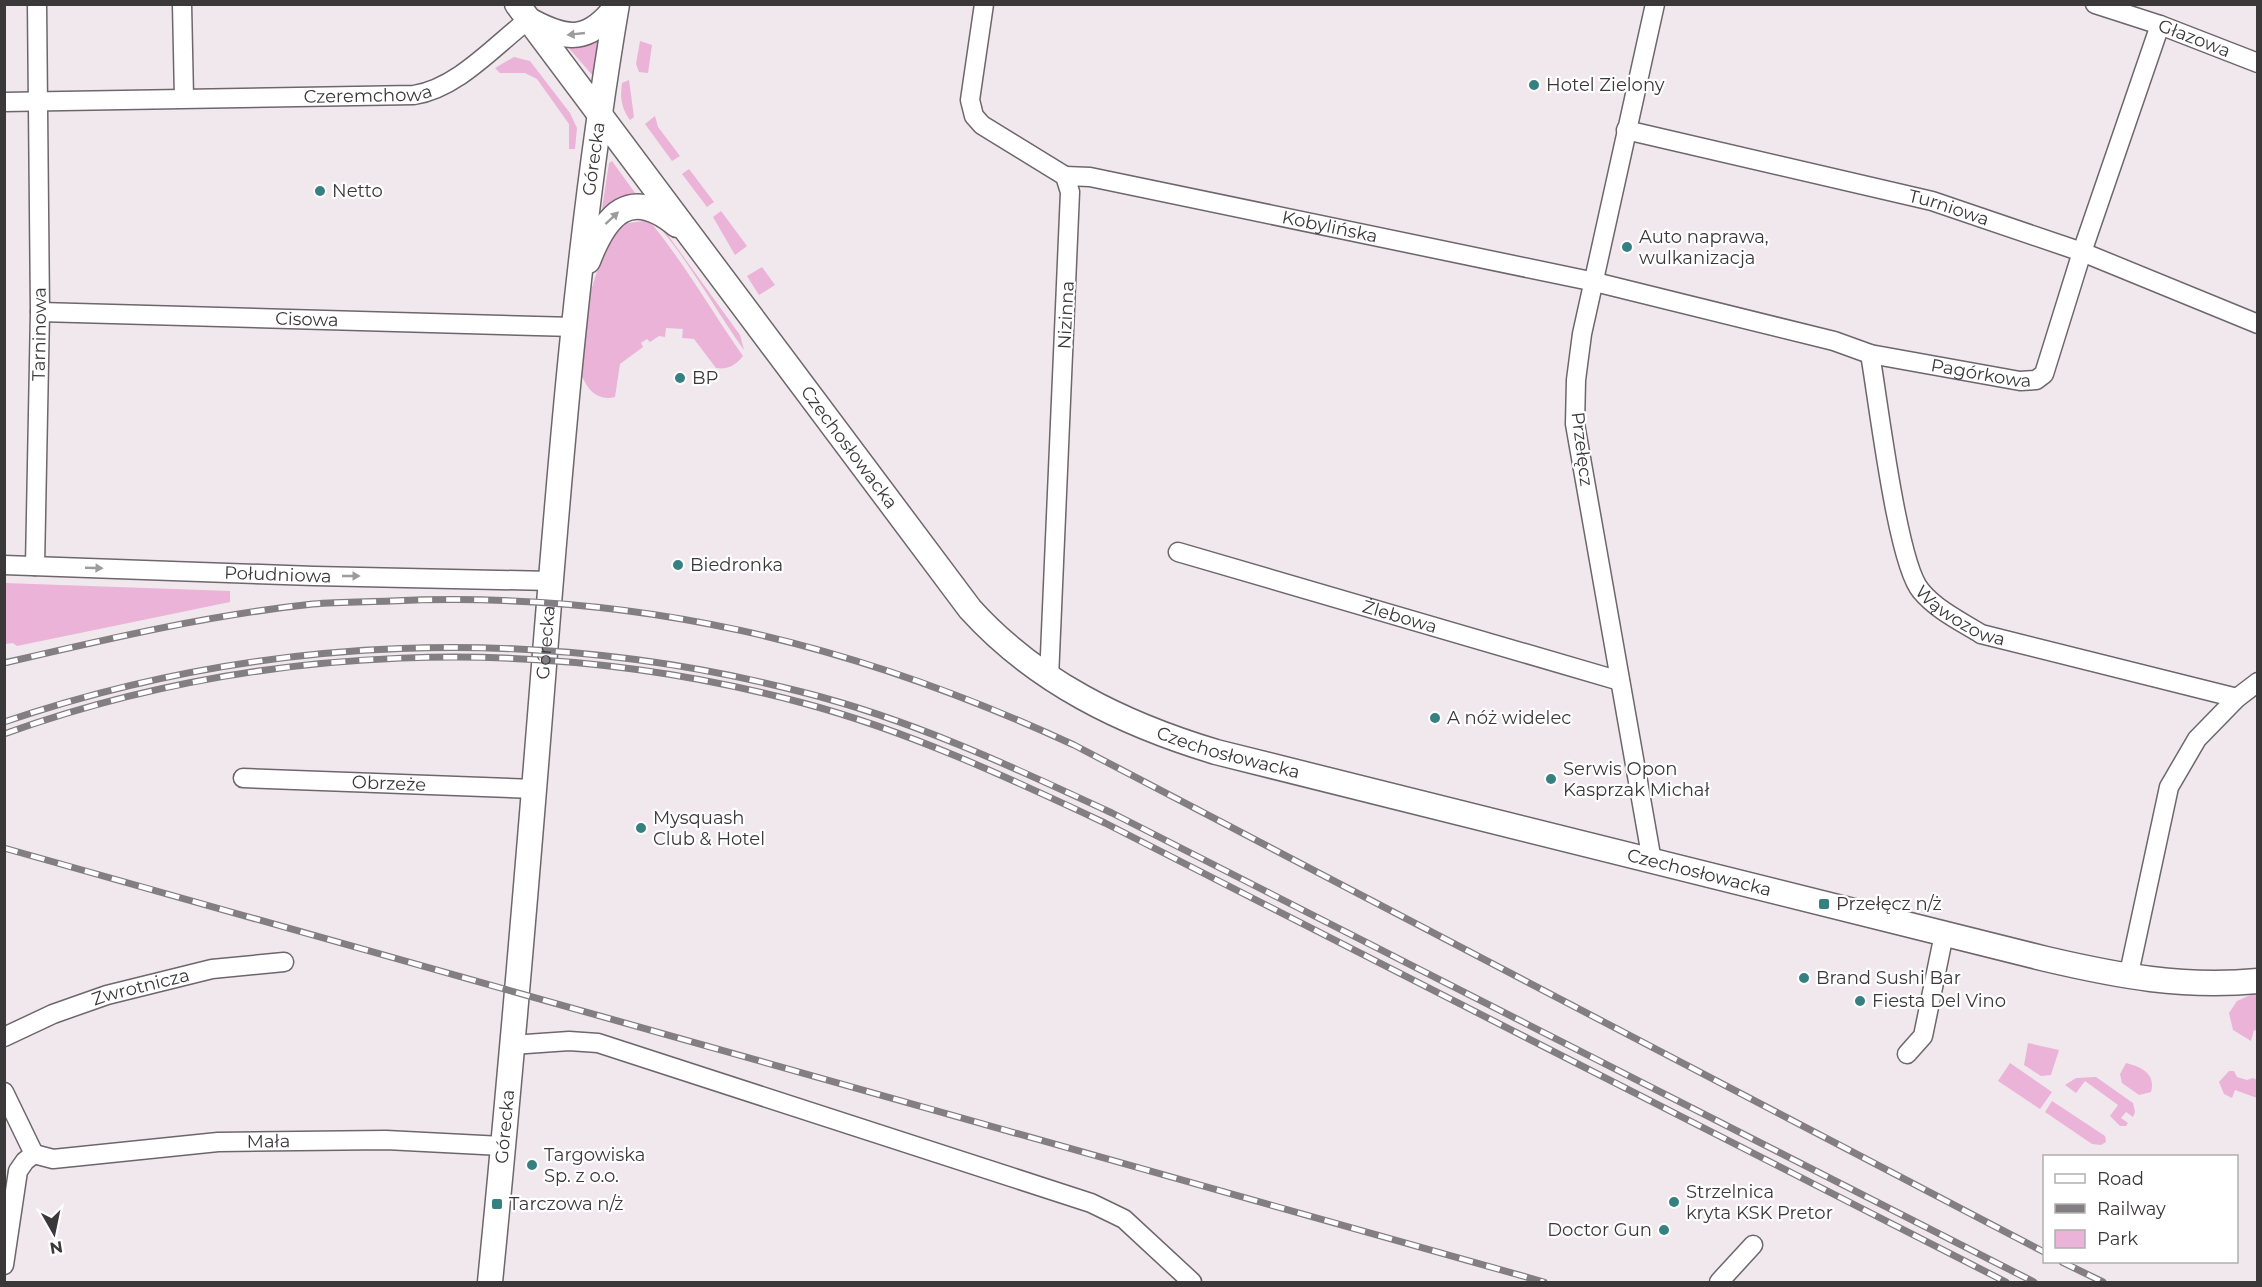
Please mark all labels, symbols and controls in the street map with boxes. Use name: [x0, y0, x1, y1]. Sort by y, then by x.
street label: Głazowa: [2155, 14, 2234, 62]
one-way arrow: [566, 29, 585, 39]
place label: Hotel Zielony: [1546, 74, 1665, 96]
marker: Hotel Zielony: [1527, 78, 1541, 92]
street label: Czeremchowa: [303, 80, 435, 108]
street label: Górecka: [578, 121, 610, 197]
place label: Netto: [332, 180, 383, 202]
marker: Netto: [313, 184, 327, 198]
street label: Turniowa: [1906, 185, 1992, 231]
street label: Kobylińska: [1280, 206, 1380, 248]
one-way arrow: [604, 211, 619, 225]
place label: Auto naprawa, wulkanizacja: [1639, 226, 1769, 269]
marker: Auto naprawa, wulkanizacja: [1620, 240, 1634, 254]
street label: Nizinna: [1053, 280, 1079, 350]
street label: Tarninowa: [28, 287, 51, 381]
street label: Cisowa: [275, 308, 339, 331]
street label: Pagórkowa: [1929, 354, 2032, 392]
place label: BP: [692, 367, 719, 389]
marker: BP: [673, 371, 687, 385]
street label: Czechosłowacka: [796, 382, 902, 513]
street label: Przełęcz: [1567, 411, 1597, 487]
place label: Biedronka: [690, 554, 783, 576]
marker: Biedronka: [671, 558, 685, 572]
street label: Południowa: [224, 562, 332, 587]
one-way arrow: [84, 563, 103, 573]
one-way arrow: [342, 571, 361, 581]
street label: Wąwozowa: [1910, 581, 2007, 651]
street label: Żlebowa: [1360, 595, 1440, 638]
street label: Górecka: [532, 604, 560, 680]
place label: A nóż widelec: [1447, 707, 1571, 729]
marker: A nóż widelec: [1428, 711, 1442, 725]
street label: Czechosłowacka: [1153, 722, 1302, 784]
place label: Serwis Opon Kasprzak Michał: [1563, 758, 1710, 801]
street label: Obrzeże: [351, 771, 427, 796]
marker: Serwis Opon Kasprzak Michał: [1544, 772, 1558, 786]
place label: Mysquash Club & Hotel: [653, 807, 765, 850]
marker: Mysquash Club & Hotel: [634, 821, 648, 835]
street label: Czechosłowacka: [1625, 844, 1774, 901]
place label: Przełęcz n/ż: [1836, 893, 1942, 915]
marker: Przełęcz n/ż: [1817, 897, 1831, 911]
street label: Zwrotnicza: [89, 964, 192, 1010]
place label: Brand Sushi Bar: [1816, 967, 1961, 989]
marker: Brand Sushi Bar: [1797, 971, 1811, 985]
place label: Fiesta Del Vino: [1872, 990, 2006, 1012]
marker: Fiesta Del Vino: [1853, 994, 1867, 1008]
street label: Górecka: [490, 1089, 519, 1165]
street label: Mała: [247, 1130, 290, 1153]
place label: Targowiska Sp. z o.o.: [544, 1144, 645, 1187]
legend: [2043, 1155, 2238, 1263]
marker: Targowiska Sp. z o.o.: [525, 1158, 539, 1172]
text: Road: [2097, 1168, 2144, 1190]
place label: Strzelnica kryta KSK Pretor: [1686, 1181, 1833, 1224]
place label: Tarczowa n/ż: [509, 1193, 623, 1215]
marker: Strzelnica kryta KSK Pretor: [1667, 1195, 1681, 1209]
marker: Tarczowa n/ż: [490, 1197, 504, 1211]
text: Railway: [2097, 1198, 2166, 1220]
north arrow: [24, 1203, 84, 1263]
place label: Doctor Gun: [1547, 1219, 1652, 1241]
marker: Doctor Gun: [1657, 1223, 1671, 1237]
text: Park: [2097, 1228, 2138, 1250]
text: N: [48, 1237, 64, 1258]

